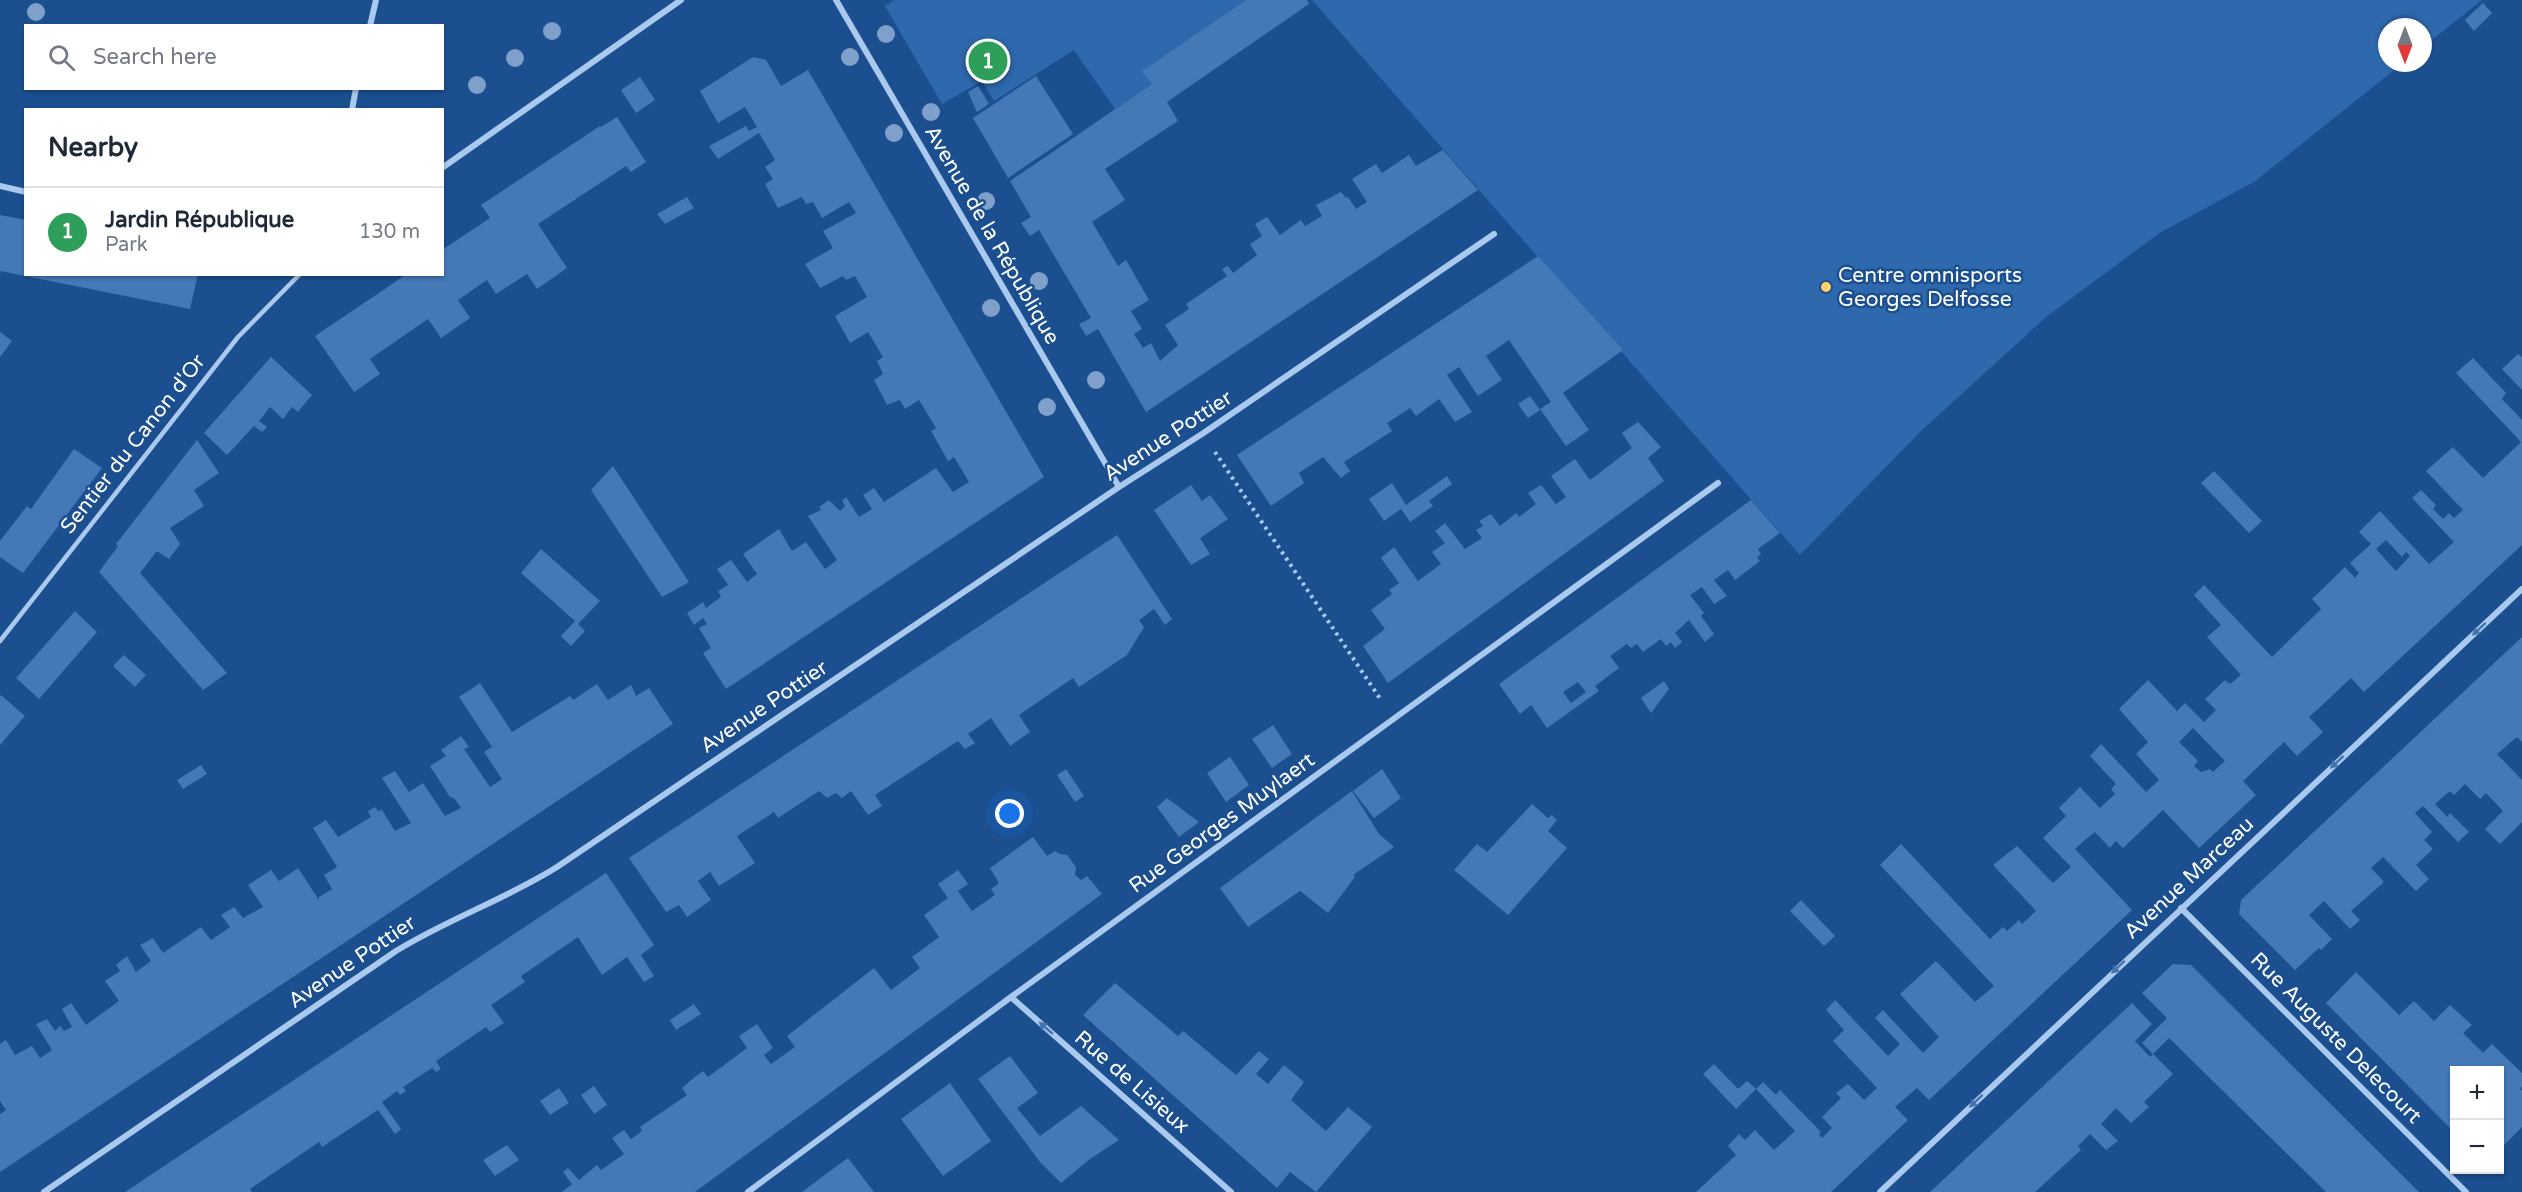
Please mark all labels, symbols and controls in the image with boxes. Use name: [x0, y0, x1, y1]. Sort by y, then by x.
north arrow: [2378, 18, 2432, 72]
search box: [24, 24, 444, 90]
pin: 1: [968, 38, 1008, 84]
icon: search: [45, 41, 78, 74]
text: Search here: [93, 44, 217, 70]
street label: Avenue de la République: [919, 121, 1065, 349]
text: Nearby: [48, 132, 138, 163]
text: Jardin République: [105, 207, 294, 233]
text: 1: [61, 220, 74, 244]
text: 130 m: [359, 220, 420, 244]
text: Park: [105, 233, 148, 257]
place label: Centre omnisports Georges Delfosse: [1838, 263, 2022, 312]
marker: Centre omnisports Georges Delfosse: [1819, 280, 1833, 294]
street label: Sentier du Canon d'Or: [55, 349, 211, 539]
street label: Avenue Pottier: [1099, 385, 1237, 487]
one-way arrow: [2472, 622, 2487, 636]
street label: Avenue Pottier: [696, 655, 832, 759]
street label: Rue Georges Muylaert: [1124, 747, 1320, 899]
one-way arrow: [2329, 755, 2344, 769]
your location: [995, 799, 1024, 828]
street label: Avenue Marceau: [2119, 812, 2259, 944]
street label: Avenue Pottier: [284, 910, 420, 1014]
street label: Rue Auguste Delecourt: [2245, 947, 2427, 1129]
one-way arrow: [2112, 960, 2126, 974]
one-way arrow: [1039, 1022, 1054, 1035]
street label: Rue de Lisieux: [1069, 1025, 1195, 1139]
map controls: [2450, 1066, 2504, 1174]
button: +: [2450, 1066, 2504, 1120]
one-way arrow: [1969, 1094, 1984, 1108]
button: −: [2450, 1120, 2504, 1174]

